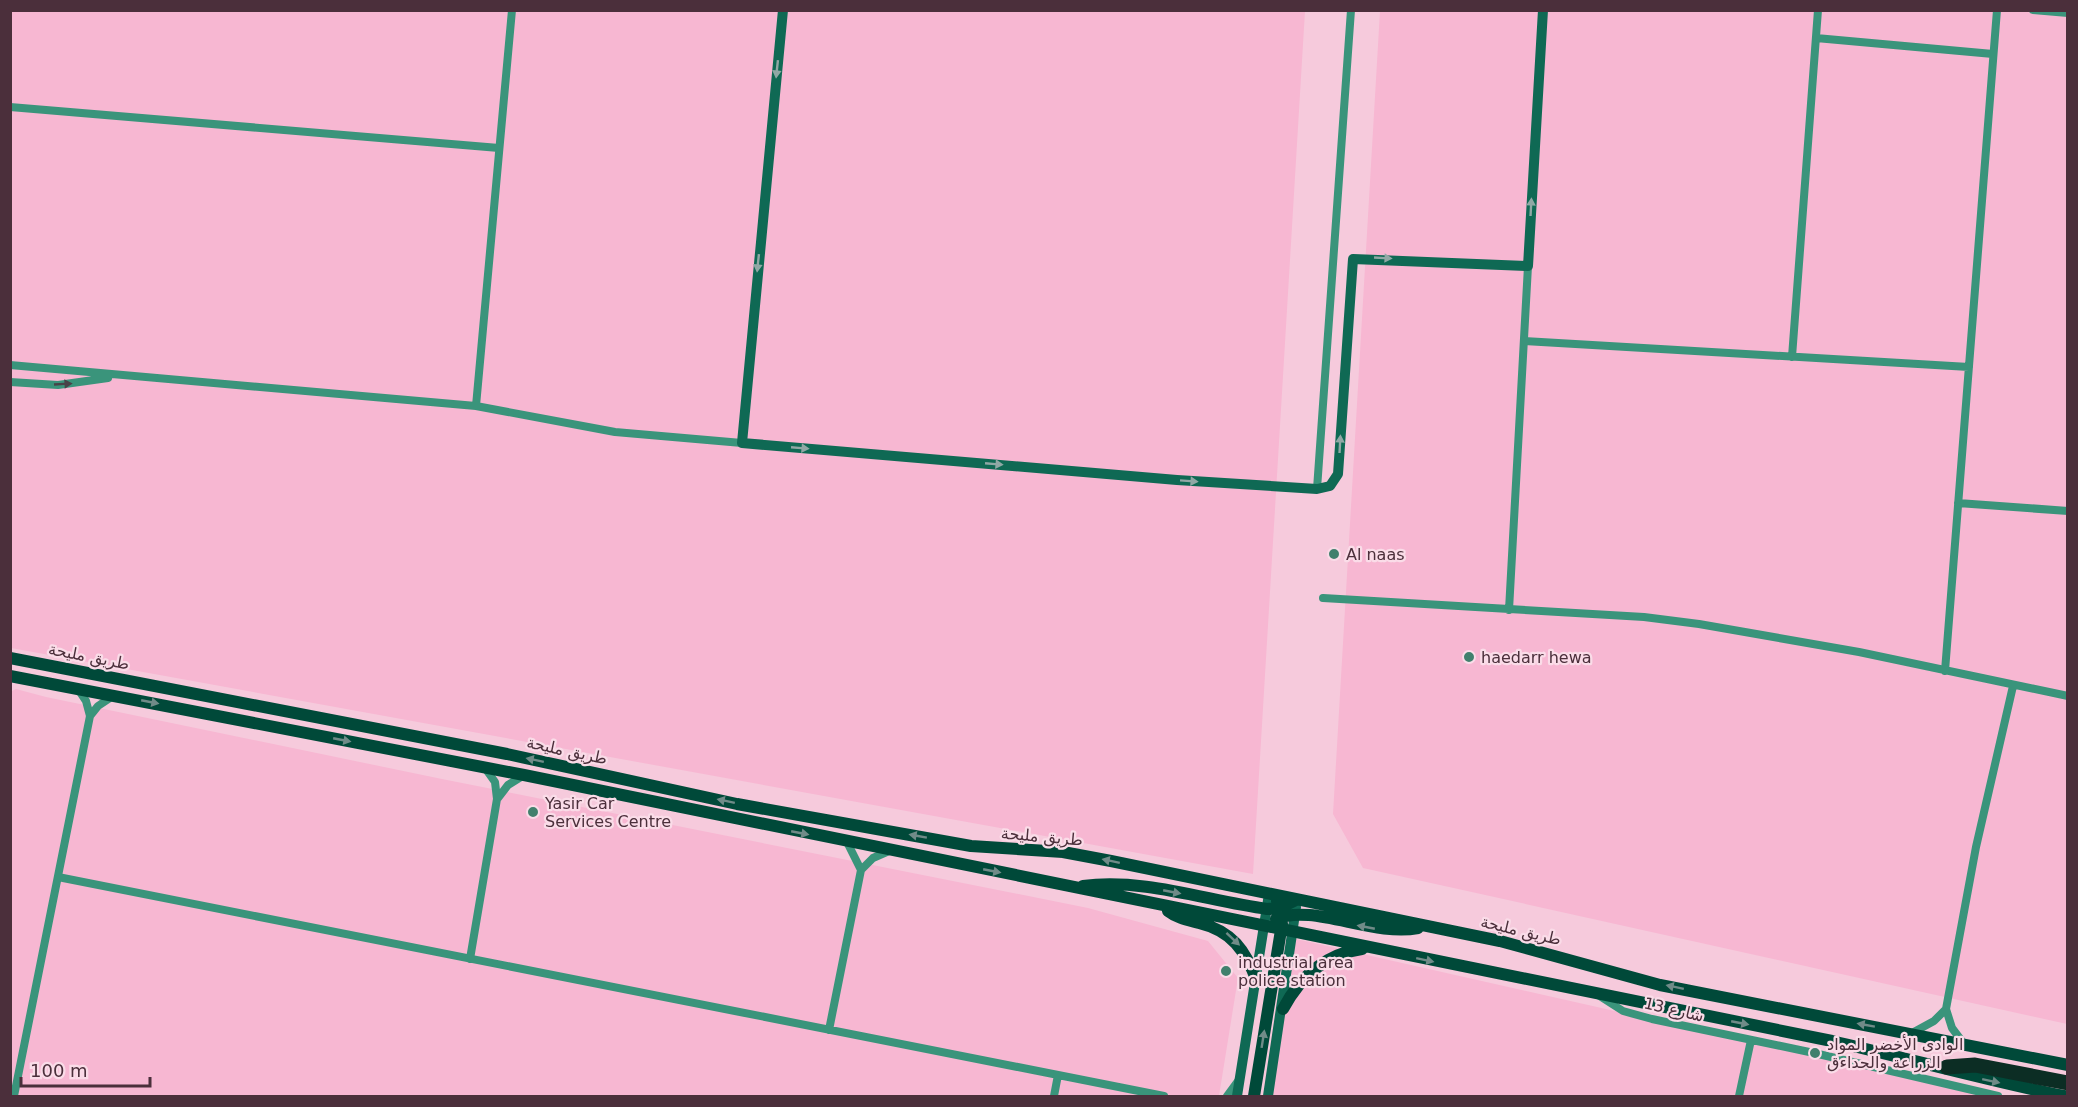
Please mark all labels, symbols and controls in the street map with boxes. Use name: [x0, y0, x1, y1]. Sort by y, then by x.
one-way arrow: [772, 59, 782, 78]
one-way arrow: [1527, 198, 1536, 217]
one-way arrow: [753, 253, 763, 272]
one-way arrow: [1373, 254, 1392, 263]
one-way arrow: [54, 380, 73, 389]
one-way arrow: [1335, 434, 1345, 453]
one-way arrow: [791, 443, 810, 453]
one-way arrow: [985, 459, 1004, 469]
one-way arrow: [1179, 476, 1198, 486]
place label: Al naas: [1346, 545, 1405, 564]
marker: Al naas: [1327, 547, 1341, 561]
street label: طريق مليحة: [47, 639, 131, 675]
place label: haedarr hewa: [1481, 648, 1592, 667]
marker: haedarr hewa: [1462, 650, 1476, 664]
one-way arrow: [141, 698, 160, 707]
street label: طريق مليحة: [525, 733, 609, 769]
one-way arrow: [333, 736, 352, 745]
one-way arrow: [526, 755, 544, 765]
place label: Yasir Car Services Centre: [544, 794, 671, 831]
one-way arrow: [716, 796, 735, 806]
marker: Yasir Car Services Centre: [526, 805, 540, 819]
street label: طريق مليحة: [1000, 823, 1084, 851]
one-way arrow: [791, 829, 810, 838]
one-way arrow: [908, 832, 927, 841]
one-way arrow: [1101, 856, 1120, 865]
one-way arrow: [982, 867, 1001, 876]
one-way arrow: [1162, 888, 1181, 897]
street label: طريق مليحة: [1479, 912, 1563, 950]
one-way arrow: [1356, 922, 1375, 931]
one-way arrow: [1225, 932, 1240, 945]
place label: industrial area police station: [1238, 953, 1354, 990]
one-way arrow: [1416, 956, 1435, 965]
marker: industrial area police station: [1219, 964, 1233, 978]
one-way arrow: [1665, 982, 1684, 992]
street label: شارع 13: [1642, 993, 1706, 1027]
one-way arrow: [1731, 1019, 1750, 1028]
one-way arrow: [1856, 1020, 1875, 1029]
one-way arrow: [1259, 1029, 1268, 1048]
place label: الوادى الأخضر المواد الزراعة والحداءق: [1827, 1034, 1963, 1073]
marker: الوادى الأخضر المواد الزراعة والحداءق: [1808, 1046, 1822, 1060]
scale bar: [21, 1050, 150, 1088]
text: 100 m: [30, 1060, 88, 1081]
one-way arrow: [1982, 1077, 2001, 1086]

